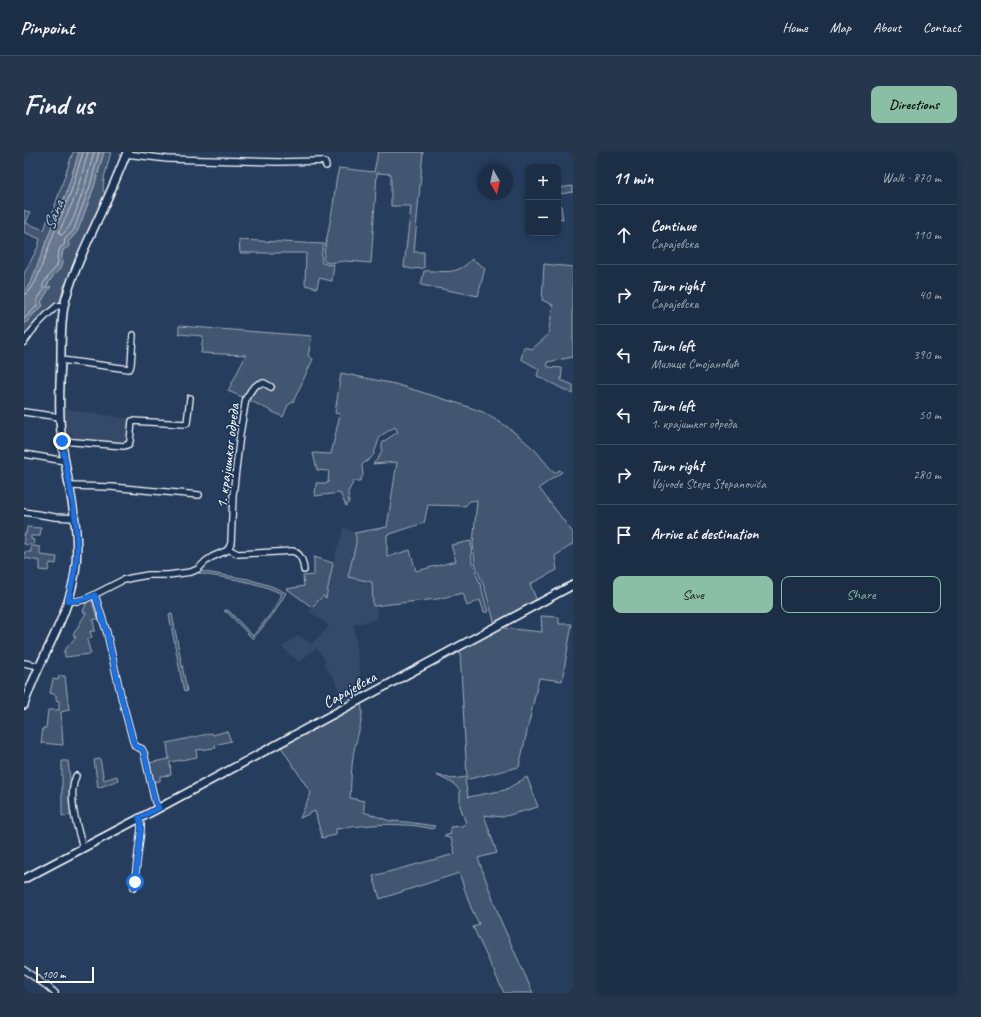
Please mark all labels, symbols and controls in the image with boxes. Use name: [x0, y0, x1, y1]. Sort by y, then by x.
text: Pinpoint: [20, 16, 74, 40]
text: Home: [782, 19, 808, 36]
text: Map: [830, 19, 851, 36]
text: About: [873, 19, 901, 36]
text: Contact: [923, 19, 961, 36]
button: Directions: [871, 86, 957, 123]
text: Find us: [24, 87, 94, 122]
north arrow: [477, 164, 513, 200]
map controls: [525, 164, 561, 236]
button: +: [525, 164, 561, 200]
text: 11 min: [613, 168, 653, 189]
text: Walk · 870 m: [882, 170, 941, 186]
water label: Sana: [38, 195, 70, 233]
button: −: [525, 200, 561, 236]
text: Continue: [651, 217, 696, 236]
icon: ahead: [613, 224, 635, 246]
text: 110 m: [913, 227, 941, 243]
text: Сарајевска: [651, 236, 698, 252]
text: Turn right: [651, 277, 704, 296]
icon: right: [613, 284, 635, 306]
text: 40 m: [919, 287, 941, 303]
text: Сарајевска: [651, 296, 698, 312]
text: Turn left: [651, 337, 694, 356]
icon: left: [613, 344, 635, 366]
text: 390 m: [913, 347, 941, 363]
text: Милице Стојановић: [651, 356, 738, 372]
text: Turn left: [651, 397, 694, 416]
street label: 1. крајишког одреда: [212, 401, 245, 510]
icon: left: [613, 404, 635, 426]
text: 50 m: [919, 407, 941, 423]
text: 1. крајишког одреда: [651, 416, 737, 432]
route end: [53, 432, 71, 450]
text: Turn right: [651, 457, 704, 476]
icon: right: [613, 464, 635, 486]
text: 280 m: [913, 467, 941, 483]
text: Vojvode Stepe Stepanovića: [651, 476, 766, 492]
icon: arrive: [613, 524, 635, 546]
text: Arrive at destination: [651, 525, 758, 544]
button: Save: [613, 576, 773, 613]
button: Share: [781, 576, 941, 613]
street label: Сарајевска: [319, 666, 381, 713]
route start: [126, 873, 144, 891]
scale bar: [36, 965, 94, 984]
text: 100 m: [42, 967, 66, 981]

